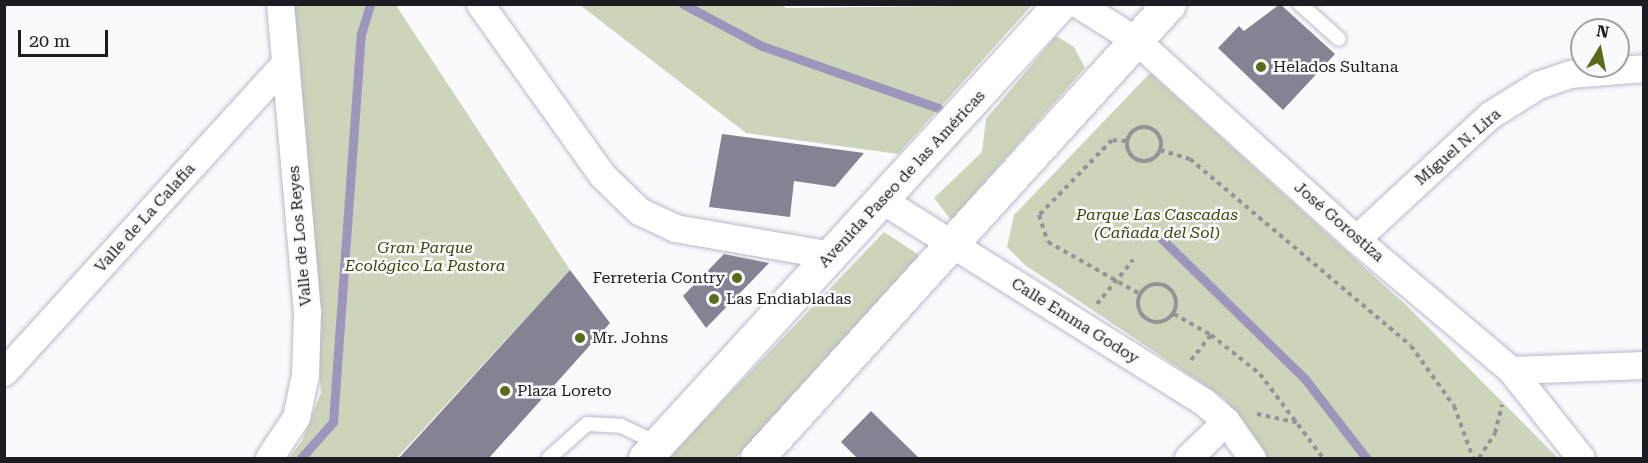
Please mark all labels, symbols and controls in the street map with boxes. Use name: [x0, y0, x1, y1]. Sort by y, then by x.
scale bar: [21, 18, 111, 56]
north arrow: [1570, 18, 1630, 78]
text: N: [1595, 21, 1611, 42]
text: 20 m: [29, 30, 70, 51]
place label: Helados Sultana: [1273, 57, 1398, 77]
marker: Helados Sultana: [1254, 60, 1268, 74]
street label: Avenida Paseo de las Américas: [815, 86, 989, 272]
street label: Miguel N. Lira: [1411, 105, 1505, 189]
street label: Valle de La Calafia: [91, 159, 199, 277]
street label: Valle de Los Reyes: [284, 165, 316, 307]
street label: José Gorostiza: [1290, 178, 1388, 266]
park label: Parque Las Cascadas (Cañada del Sol): [1076, 205, 1238, 243]
park label: Gran Parque Ecológico La Pastora: [345, 238, 505, 276]
place label: Ferreteria Contry: [593, 268, 725, 288]
marker: Ferreteria Contry: [730, 271, 744, 285]
street label: Calle Emma Godoy: [1008, 274, 1142, 368]
place label: Las Endiabladas: [726, 289, 851, 309]
marker: Las Endiabladas: [707, 292, 721, 306]
place label: Mr. Johns: [592, 328, 668, 348]
marker: Mr. Johns: [573, 331, 587, 345]
place label: Plaza Loreto: [517, 381, 612, 401]
marker: Plaza Loreto: [498, 384, 512, 398]

